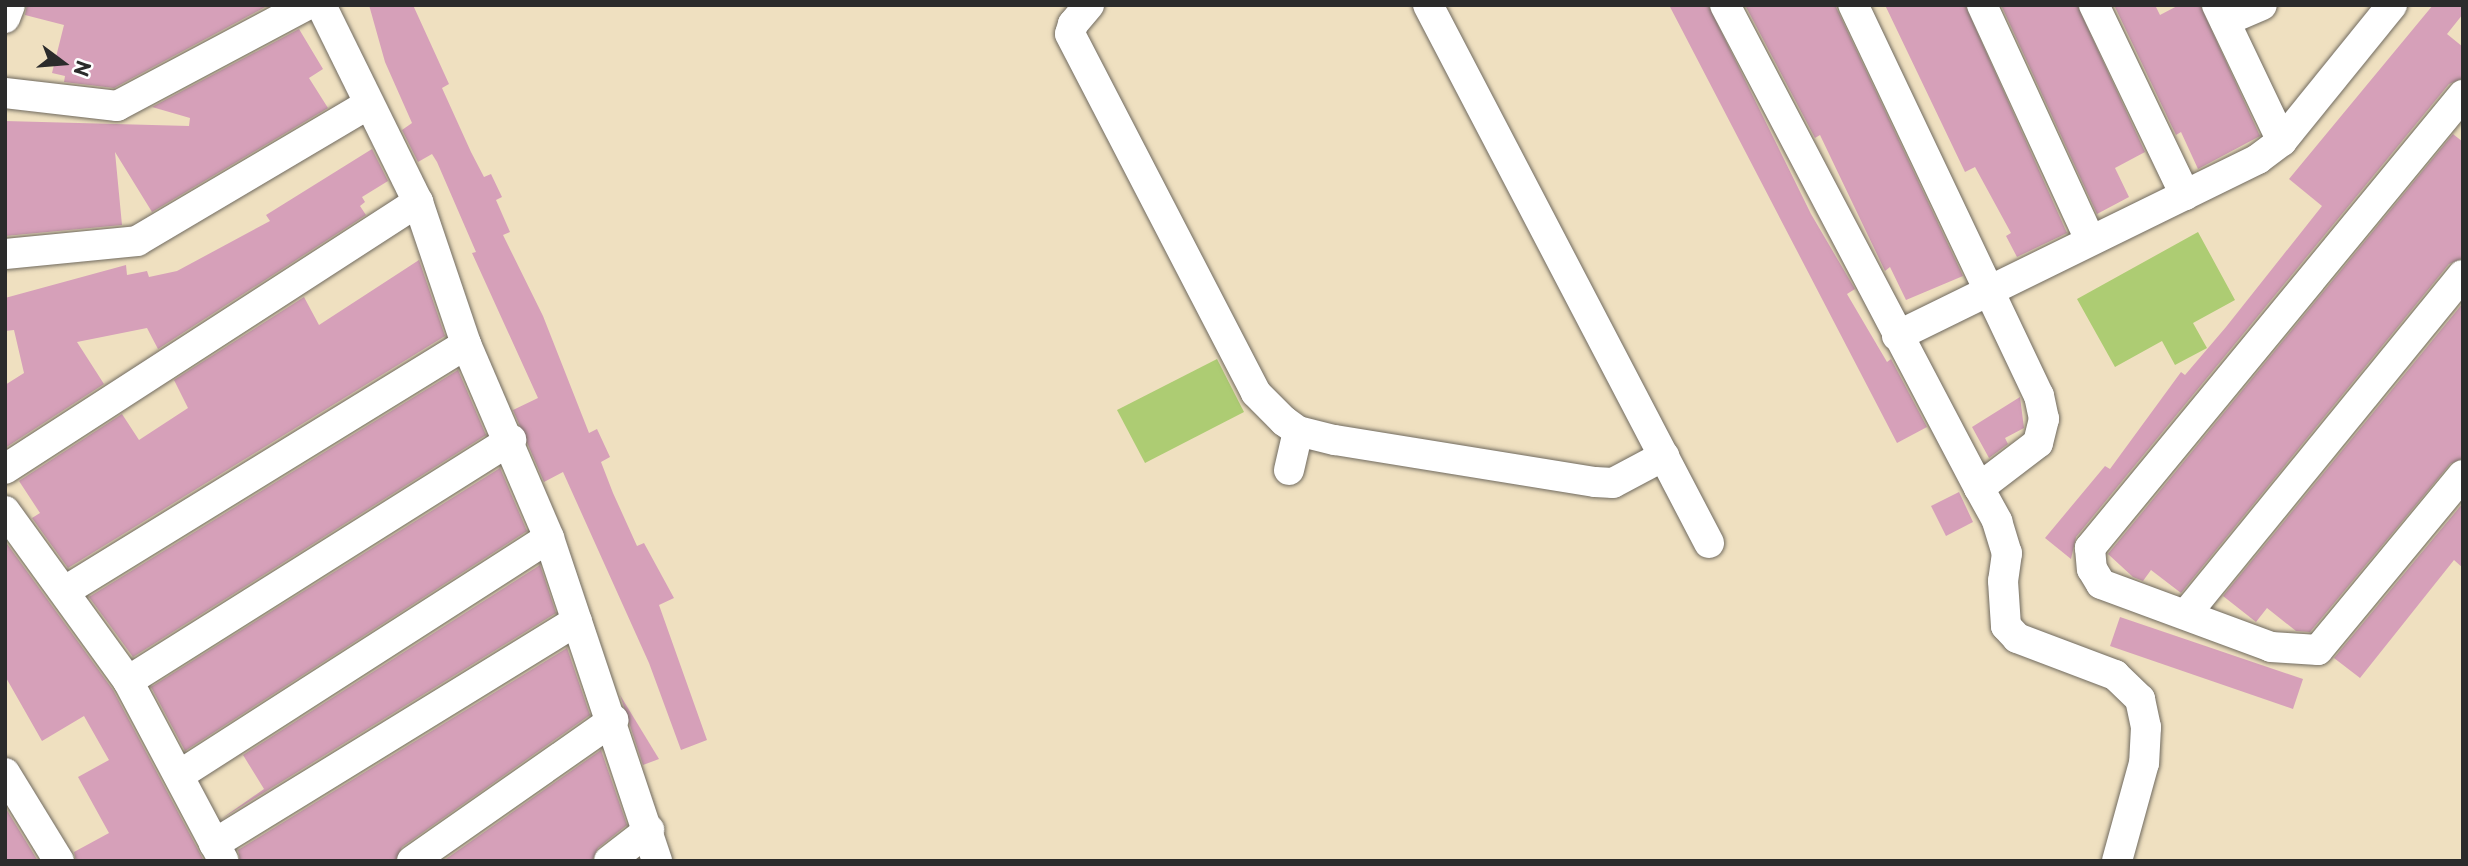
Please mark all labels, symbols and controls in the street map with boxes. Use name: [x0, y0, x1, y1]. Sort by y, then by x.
north arrow: [28, 28, 98, 98]
text: N: [68, 58, 99, 80]

